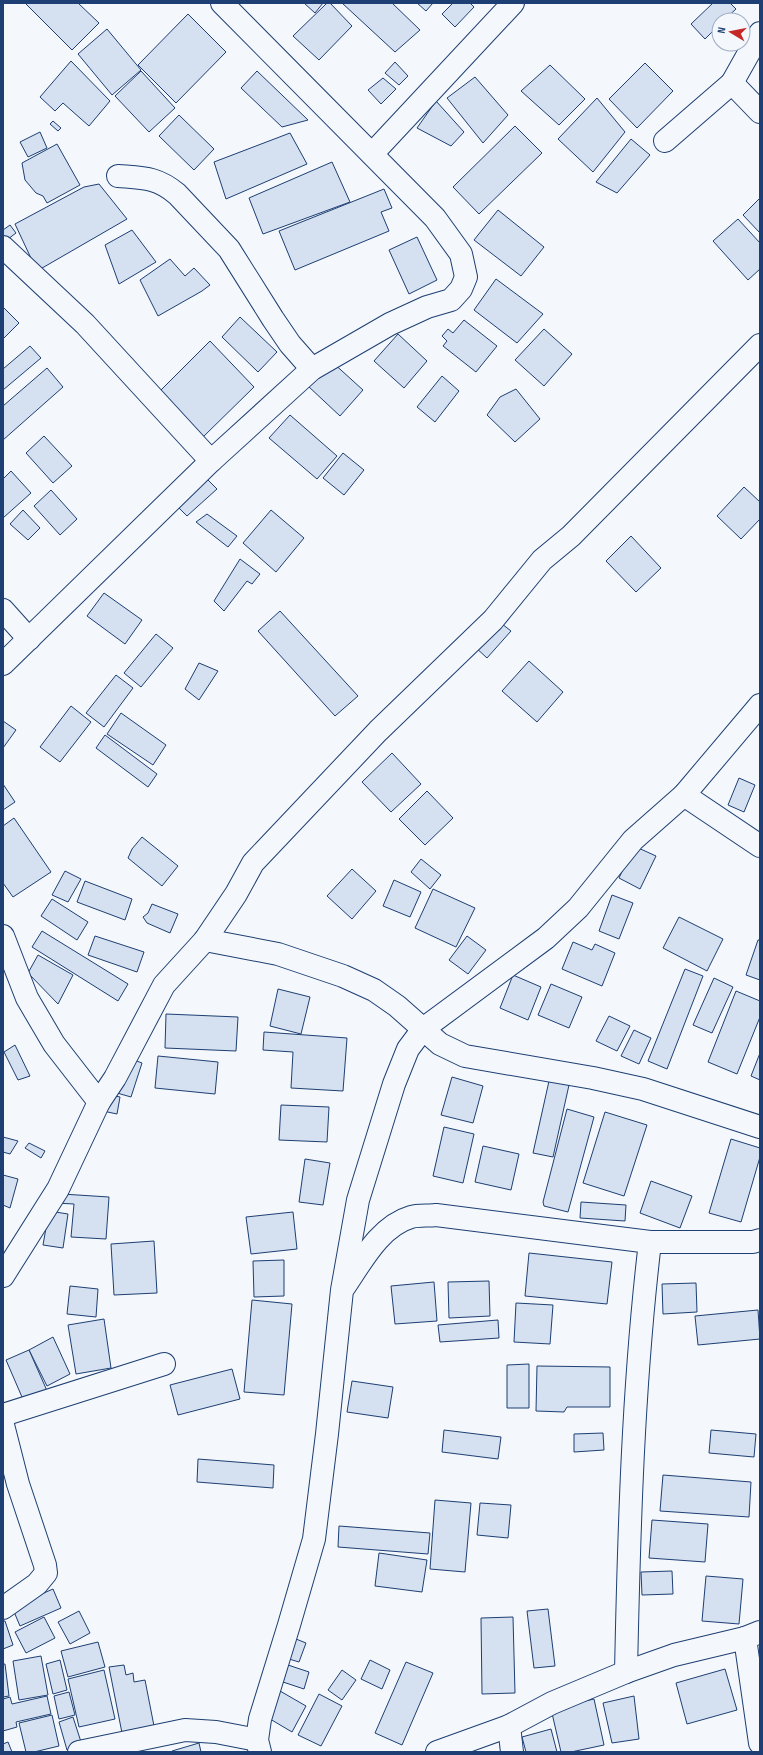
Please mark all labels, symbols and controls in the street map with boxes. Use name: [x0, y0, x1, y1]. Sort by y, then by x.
north arrow: [711, 12, 751, 52]
text: N: [715, 26, 729, 34]

